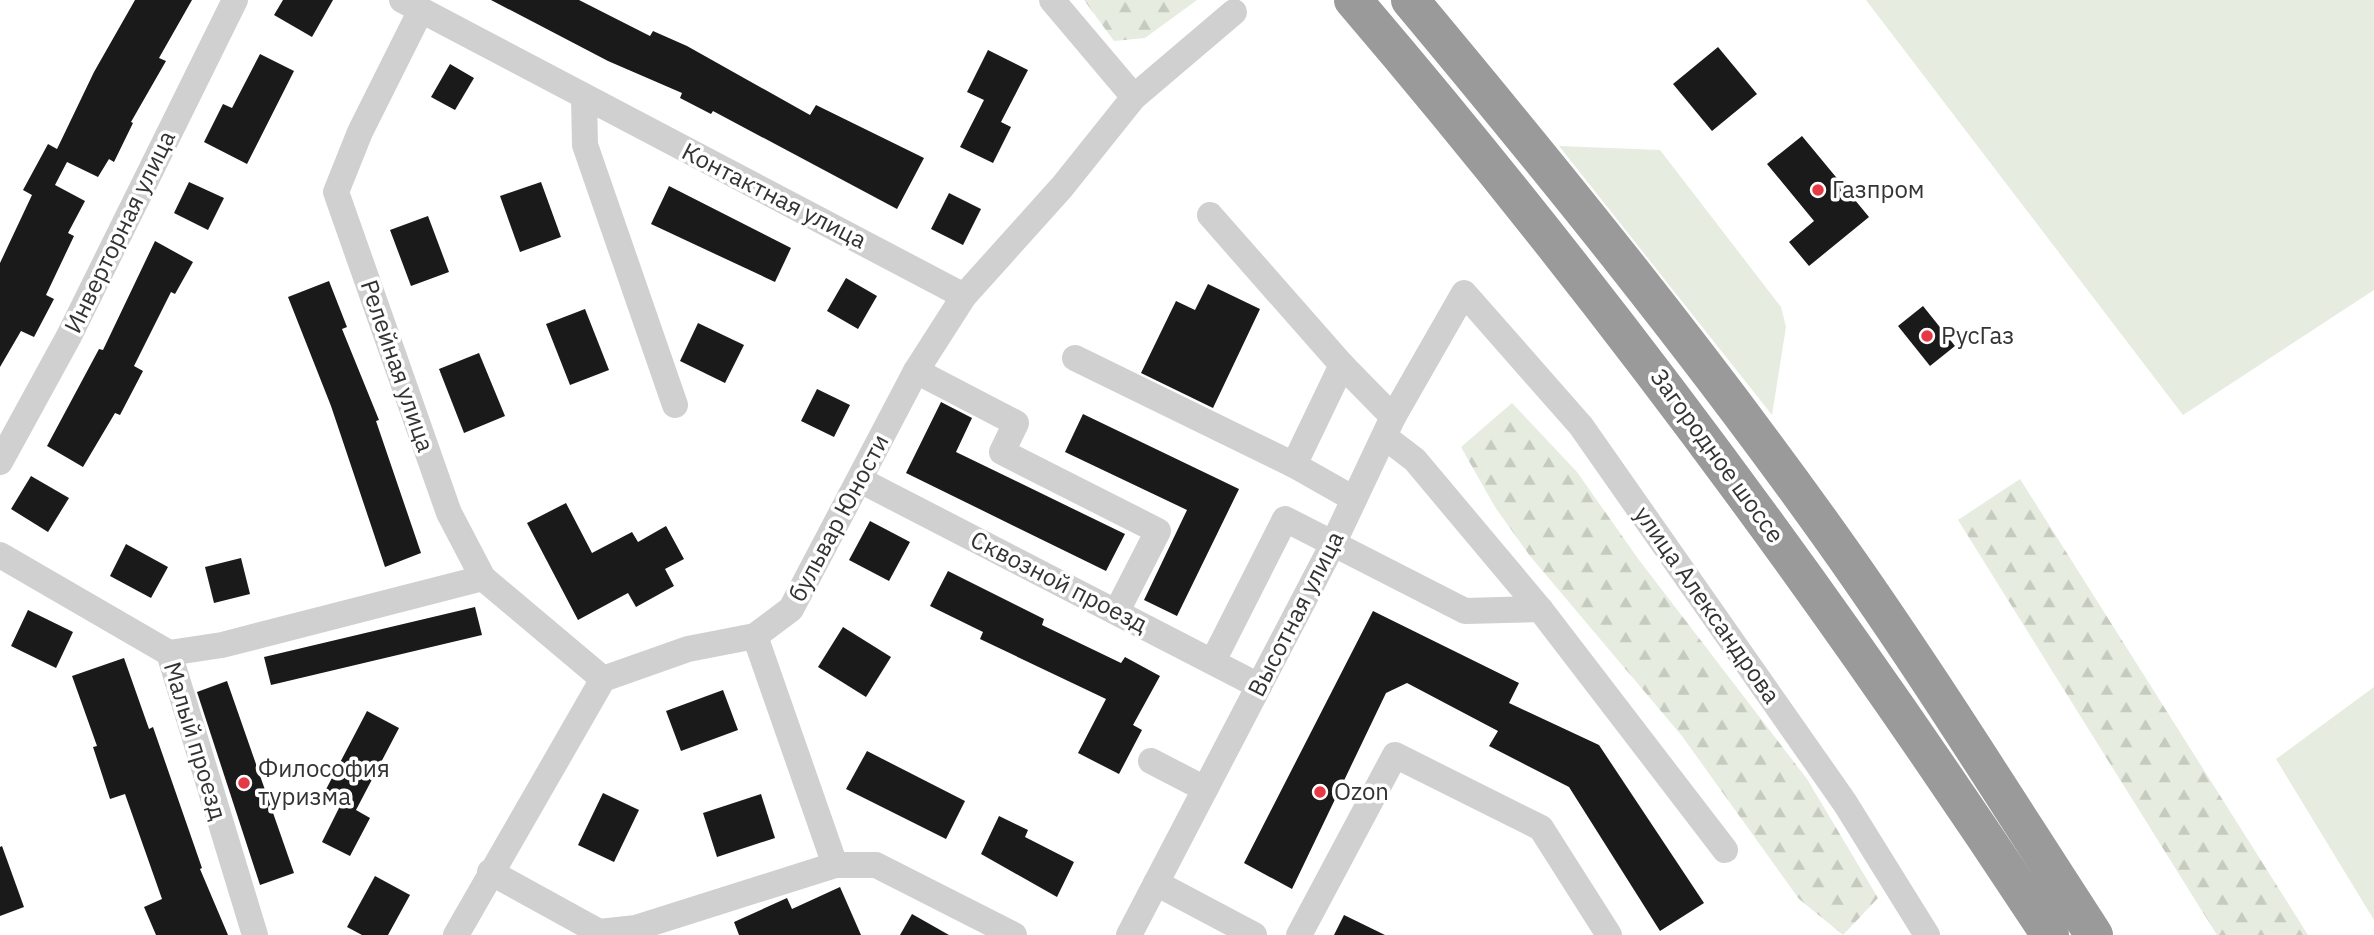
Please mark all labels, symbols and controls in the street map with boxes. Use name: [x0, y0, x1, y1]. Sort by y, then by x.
street label: Инверторная улица: [56, 125, 182, 338]
street label: Контактная улица: [677, 135, 872, 256]
place label: Газпром: [1832, 173, 1925, 205]
marker: Газпром: [1810, 182, 1826, 198]
street label: Релейная улица: [354, 275, 442, 456]
place label: РусГаз: [1941, 319, 2014, 351]
marker: РусГаз: [1919, 328, 1935, 344]
street label: Загородное шоссе: [1644, 362, 1792, 549]
street label: бульвар Юности: [781, 428, 896, 607]
street label: улица Александрова: [1628, 499, 1788, 710]
street label: Сквозной проезд: [965, 523, 1153, 640]
street label: Высотная улица: [1240, 525, 1351, 702]
street label: Малый проезд: [157, 658, 235, 824]
place label: Философия туризма: [258, 752, 390, 812]
marker: Философия туризма: [236, 775, 252, 791]
place label: Ozon: [1334, 775, 1389, 807]
marker: Ozon: [1312, 784, 1328, 800]

